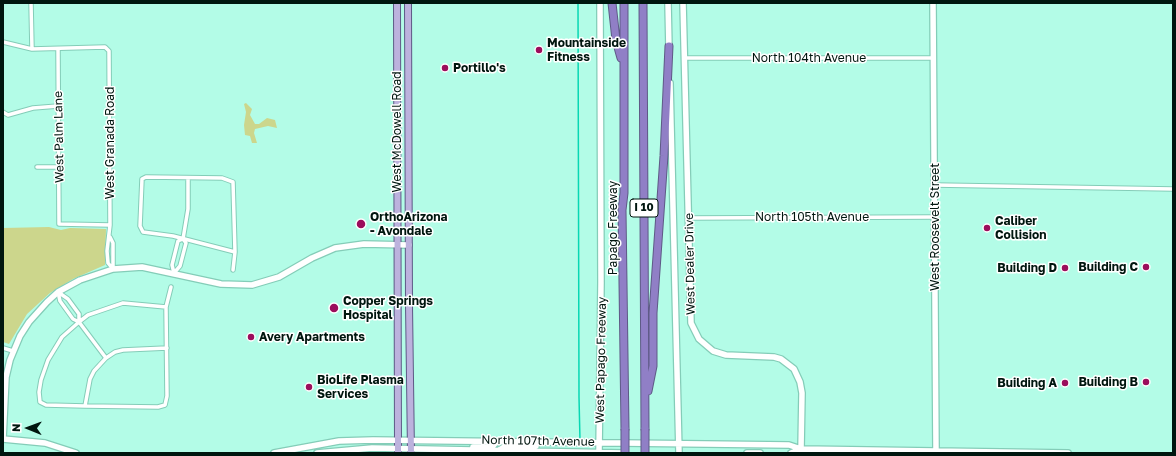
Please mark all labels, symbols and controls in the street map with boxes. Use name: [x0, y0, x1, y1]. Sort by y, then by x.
place label: Mountainside Fitness: [547, 36, 626, 64]
marker: Mountainside Fitness: [534, 45, 544, 55]
street label: North 104th Avenue: [752, 51, 866, 65]
place label: Portillo's: [453, 61, 506, 75]
marker: Portillo's: [440, 63, 450, 73]
street label: West McDowell Road: [390, 71, 404, 193]
street label: West Granada Road: [103, 87, 117, 199]
street label: West Palm Lane: [51, 91, 67, 183]
street label: West Roosevelt Street: [928, 163, 942, 291]
street label: Papago Freeway: [606, 181, 620, 275]
road number: I 10: [630, 199, 658, 217]
place label: OrthoArizona - Avondale: [370, 210, 447, 238]
street label: North 105th Avenue: [755, 210, 869, 224]
street label: West Dealer Drive: [682, 213, 698, 315]
place label: Caliber Collision: [995, 214, 1047, 242]
marker: OrthoArizona - Avondale: [355, 218, 367, 230]
marker: Caliber Collision: [982, 223, 992, 233]
place label: Building C: [1078, 260, 1138, 274]
place label: Building D: [997, 261, 1057, 275]
marker: Building C: [1141, 262, 1151, 272]
marker: Building D: [1060, 263, 1070, 273]
place label: Copper Springs Hospital: [343, 294, 433, 322]
street label: West Papago Freeway: [593, 297, 609, 423]
marker: Copper Springs Hospital: [328, 302, 340, 314]
place label: Avery Apartments: [259, 330, 365, 344]
marker: Avery Apartments: [246, 332, 256, 342]
place label: BioLife Plasma Services: [317, 373, 404, 401]
place label: Building B: [1078, 375, 1138, 389]
place label: Building A: [997, 376, 1057, 390]
marker: Building B: [1141, 377, 1151, 387]
marker: Building A: [1060, 378, 1070, 388]
marker: BioLife Plasma Services: [304, 382, 314, 392]
north arrow: [8, 408, 48, 448]
text: N: [9, 423, 22, 432]
street label: North 107th Avenue: [481, 433, 595, 449]

